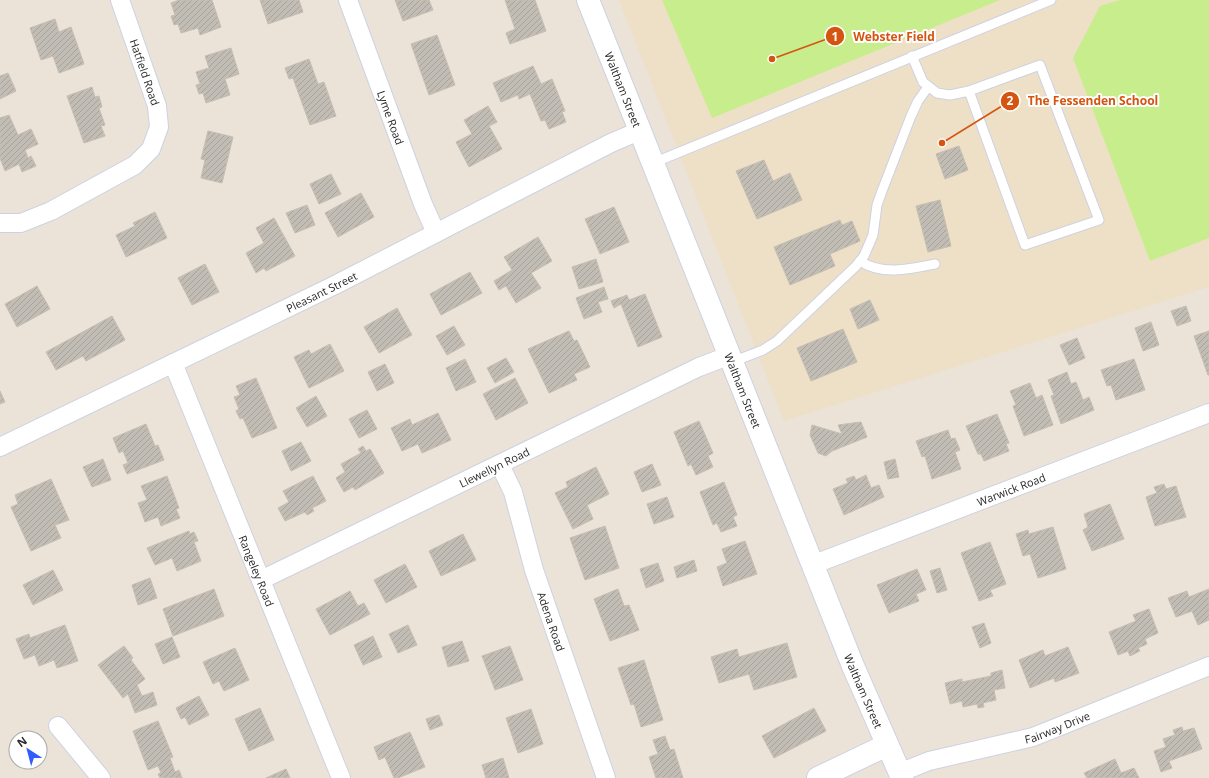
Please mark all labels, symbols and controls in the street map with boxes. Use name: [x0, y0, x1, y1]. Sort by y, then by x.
callout: Webster Field: [825, 24, 943, 48]
text: 1: [832, 28, 838, 45]
text: Webster Field: [853, 28, 935, 45]
street label: Hatfield Road: [127, 37, 163, 107]
street label: Waltham Street: [602, 49, 645, 129]
street label: Lyme Road: [374, 88, 408, 147]
callout: The Fessenden School: [1000, 89, 1167, 113]
text: 2: [1007, 92, 1014, 109]
text: The Fessenden School: [1028, 92, 1158, 109]
street label: Pleasant Street: [283, 268, 359, 315]
street label: Waltham Street: [722, 350, 765, 430]
street label: Llewellyn Road: [456, 443, 532, 490]
street label: Warwick Road: [974, 469, 1047, 509]
street label: Rangeley Road: [236, 533, 278, 608]
street label: Adena Road: [535, 590, 569, 653]
street label: Waltham Street: [841, 651, 887, 731]
street label: Fairway Drive: [1023, 707, 1092, 746]
north arrow: [8, 730, 48, 770]
text: N: [14, 733, 30, 750]

